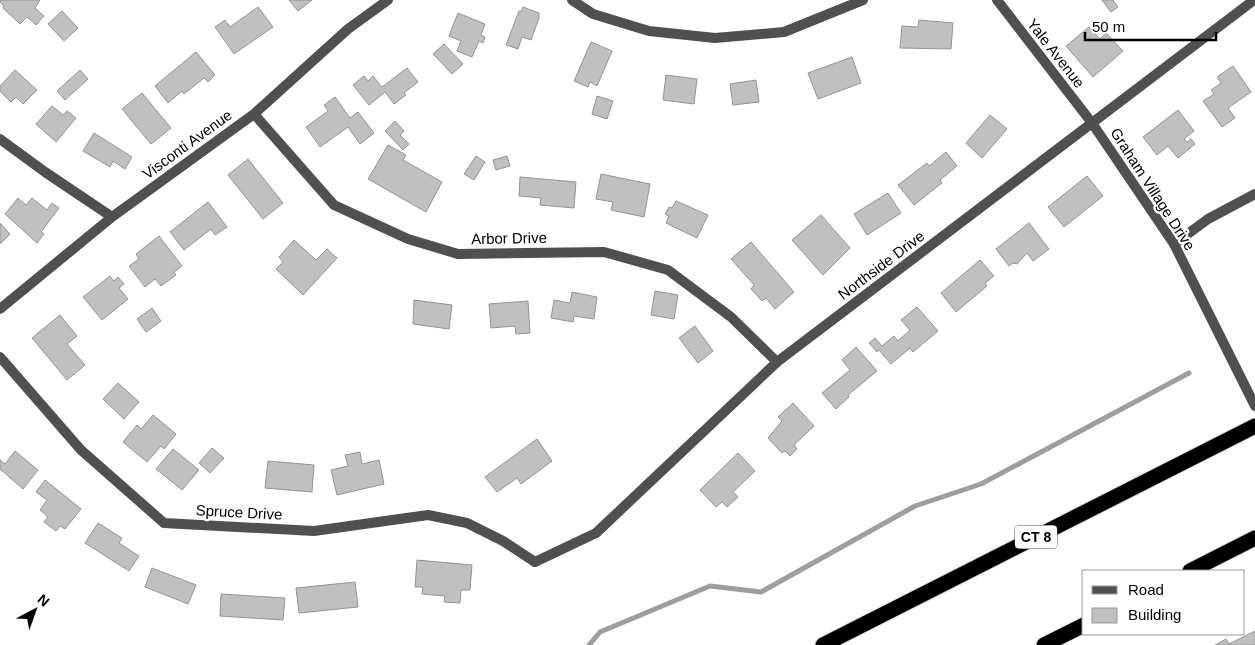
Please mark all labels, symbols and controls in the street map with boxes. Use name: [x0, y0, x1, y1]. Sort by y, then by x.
scale bar: [1085, 10, 1216, 42]
street label: Yale Avenue: [1024, 15, 1088, 91]
text: 50 m: [1092, 18, 1125, 35]
street label: Visconti Avenue: [139, 106, 235, 182]
street label: Graham Village Drive: [1107, 125, 1199, 253]
street label: Northside Drive: [835, 227, 927, 303]
street label: Arbor Drive: [471, 229, 547, 247]
street label: Spruce Drive: [195, 501, 283, 523]
road number: CT 8: [1015, 526, 1057, 548]
legend: [1082, 570, 1245, 635]
text: Road: [1128, 581, 1164, 598]
north arrow: [10, 585, 60, 635]
text: N: [34, 591, 53, 610]
text: Building: [1128, 606, 1181, 623]

